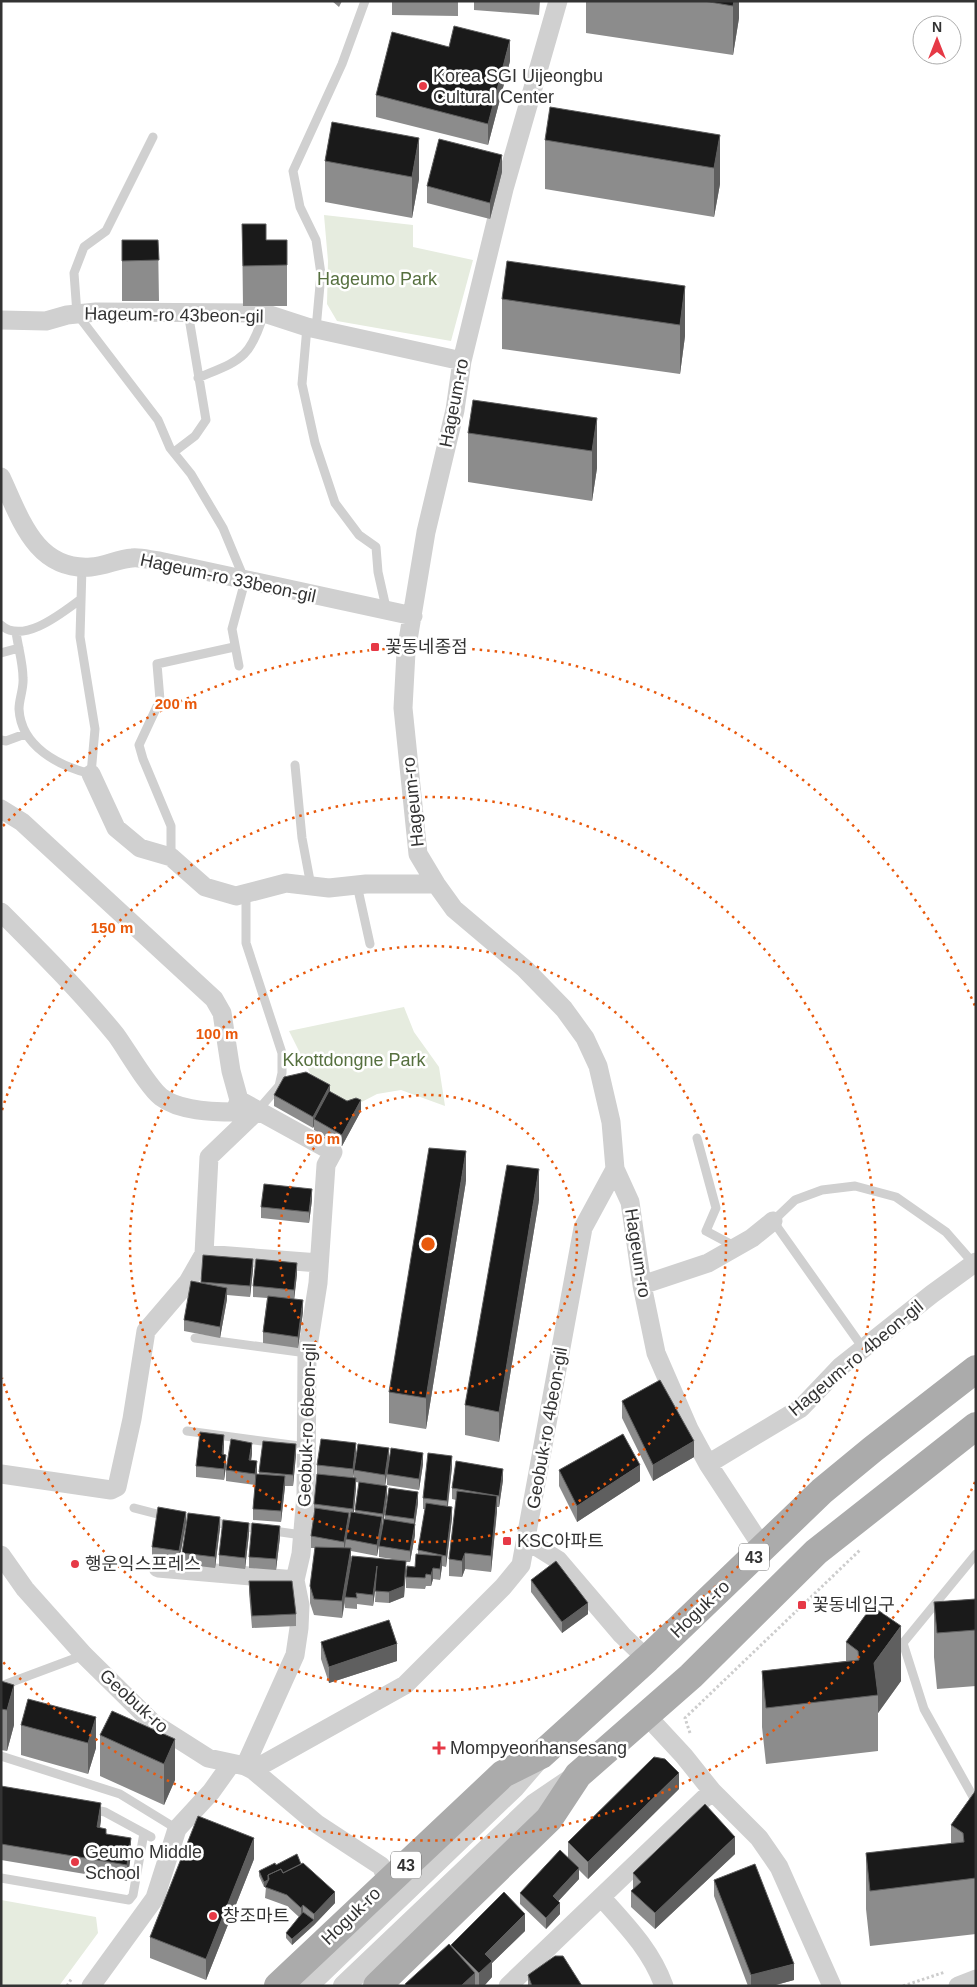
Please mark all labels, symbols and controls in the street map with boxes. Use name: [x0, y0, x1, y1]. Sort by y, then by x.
north arrow: [912, 15, 962, 65]
text: N: [932, 19, 942, 35]
place label: Korea SGI Uijeongbu Cultural Center: [433, 66, 603, 107]
marker: Korea SGI Uijeongbu Cultural Center: [417, 80, 429, 92]
park label: Hageumo Park: [317, 269, 438, 289]
street label: Hageum-ro 43beon-gil: [84, 303, 264, 327]
street label: Hageum-ro: [436, 357, 472, 449]
street label: Hageum-ro 33beon-gil: [138, 550, 318, 606]
place label: 꽃동네종점: [385, 637, 468, 657]
marker: 꽃동네종점: [369, 641, 381, 653]
text: 200 m: [155, 695, 197, 712]
street label: Hageum-ro: [398, 756, 428, 848]
text: 150 m: [91, 919, 133, 936]
text: 100 m: [196, 1025, 238, 1042]
park label: Kkottdongne Park: [282, 1050, 427, 1070]
text: 50 m: [306, 1130, 340, 1147]
street label: Hageum-ro: [621, 1207, 655, 1299]
centre of rings: [419, 1235, 437, 1253]
street label: Hageum-ro 4beon-gil: [785, 1296, 927, 1420]
street label: Geobuk-ro 6beon-gil: [294, 1343, 320, 1507]
street label: Geobuk-ro 4beon-gil: [523, 1345, 571, 1511]
place label: KSC아파트: [517, 1531, 604, 1551]
marker: KSC아파트: [501, 1535, 513, 1547]
road number: 43: [739, 1544, 769, 1570]
place label: 행운익스프레스: [85, 1554, 201, 1574]
marker: 행운익스프레스: [69, 1558, 81, 1570]
street label: Hoguk-ro: [666, 1576, 734, 1642]
place label: 꽃동네입구: [812, 1595, 895, 1615]
marker: 꽃동네입구: [796, 1599, 808, 1611]
street label: Geobuk-ro: [96, 1665, 172, 1737]
place label: Mompyeonhansesang: [450, 1738, 627, 1758]
marker: Mompyeonhansesang: [432, 1741, 446, 1755]
place label: Geumo Middle School: [85, 1842, 202, 1883]
road number: 43: [391, 1852, 421, 1878]
marker: Geumo Middle School: [69, 1856, 81, 1868]
street label: Hoguk-ro: [317, 1883, 385, 1949]
place label: 창조마트: [223, 1906, 289, 1926]
marker: 창조마트: [207, 1910, 219, 1922]

